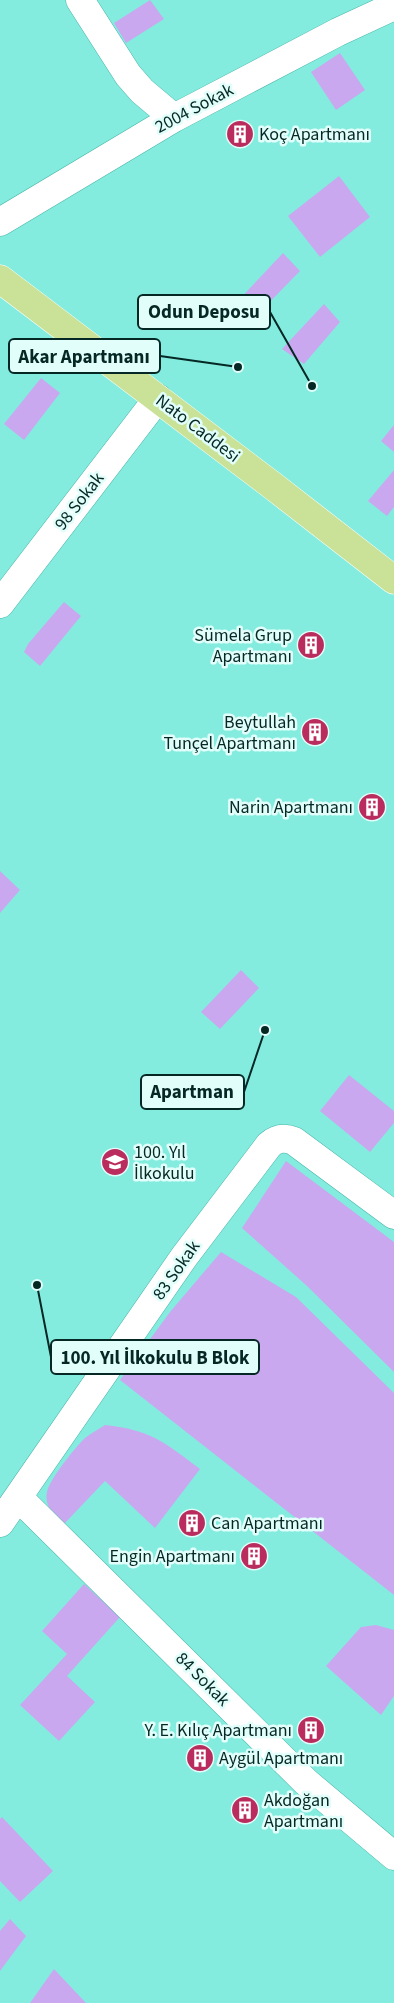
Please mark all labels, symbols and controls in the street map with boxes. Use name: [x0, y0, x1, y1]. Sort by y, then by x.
street label: 2004 Sokak: [151, 77, 238, 140]
building icon: Koç Apartmanı: [225, 119, 255, 149]
place label: Koç Apartmanı: [259, 122, 370, 147]
callout: Odun Deposu: [138, 295, 270, 329]
text: Odun Deposu: [148, 299, 260, 326]
callout: Akar Apartmanı: [9, 339, 160, 373]
text: Akar Apartmanı: [17, 344, 150, 371]
street label: Nato Caddesi: [150, 388, 245, 468]
street label: 98 Sokak: [49, 467, 110, 536]
place label: Sümela Grup Apartmanı: [194, 623, 292, 669]
building icon: Sümela Grup Apartmanı: [296, 630, 326, 660]
place label: Beytullah Tunçel Apartmanı: [163, 710, 296, 756]
building icon: Beytullah Tunçel Apartmanı: [300, 717, 330, 747]
building icon: Narin Apartmanı: [357, 792, 387, 822]
place label: Narin Apartmanı: [229, 795, 353, 820]
callout: Apartman: [141, 1075, 244, 1109]
text: Apartman: [149, 1079, 234, 1106]
place label: 100. Yıl İlkokulu: [134, 1140, 195, 1186]
school or university icon: 100. Yıl İlkokulu: [100, 1147, 130, 1177]
street label: 83 Sokak: [147, 1235, 206, 1305]
callout: 100. Yıl İlkokulu B Blok: [51, 1340, 259, 1374]
text: 100. Yıl İlkokulu B Blok: [61, 1345, 250, 1372]
building icon: Can Apartmanı: [177, 1508, 207, 1538]
place label: Can Apartmanı: [211, 1511, 323, 1536]
building icon: Engin Apartmanı: [239, 1541, 269, 1571]
place label: Engin Apartmanı: [110, 1544, 235, 1569]
street label: 84 Sokak: [170, 1647, 235, 1712]
building icon: Y. E. Kılıç Apartmanı: [296, 1715, 326, 1745]
place label: Y. E. Kılıç Apartmanı: [144, 1718, 292, 1743]
building icon: Aygül Apartmanı: [185, 1743, 215, 1773]
place label: Aygül Apartmanı: [219, 1746, 343, 1771]
place label: Akdoğan Apartmanı: [264, 1788, 343, 1834]
building icon: Akdoğan Apartmanı: [230, 1795, 260, 1825]

